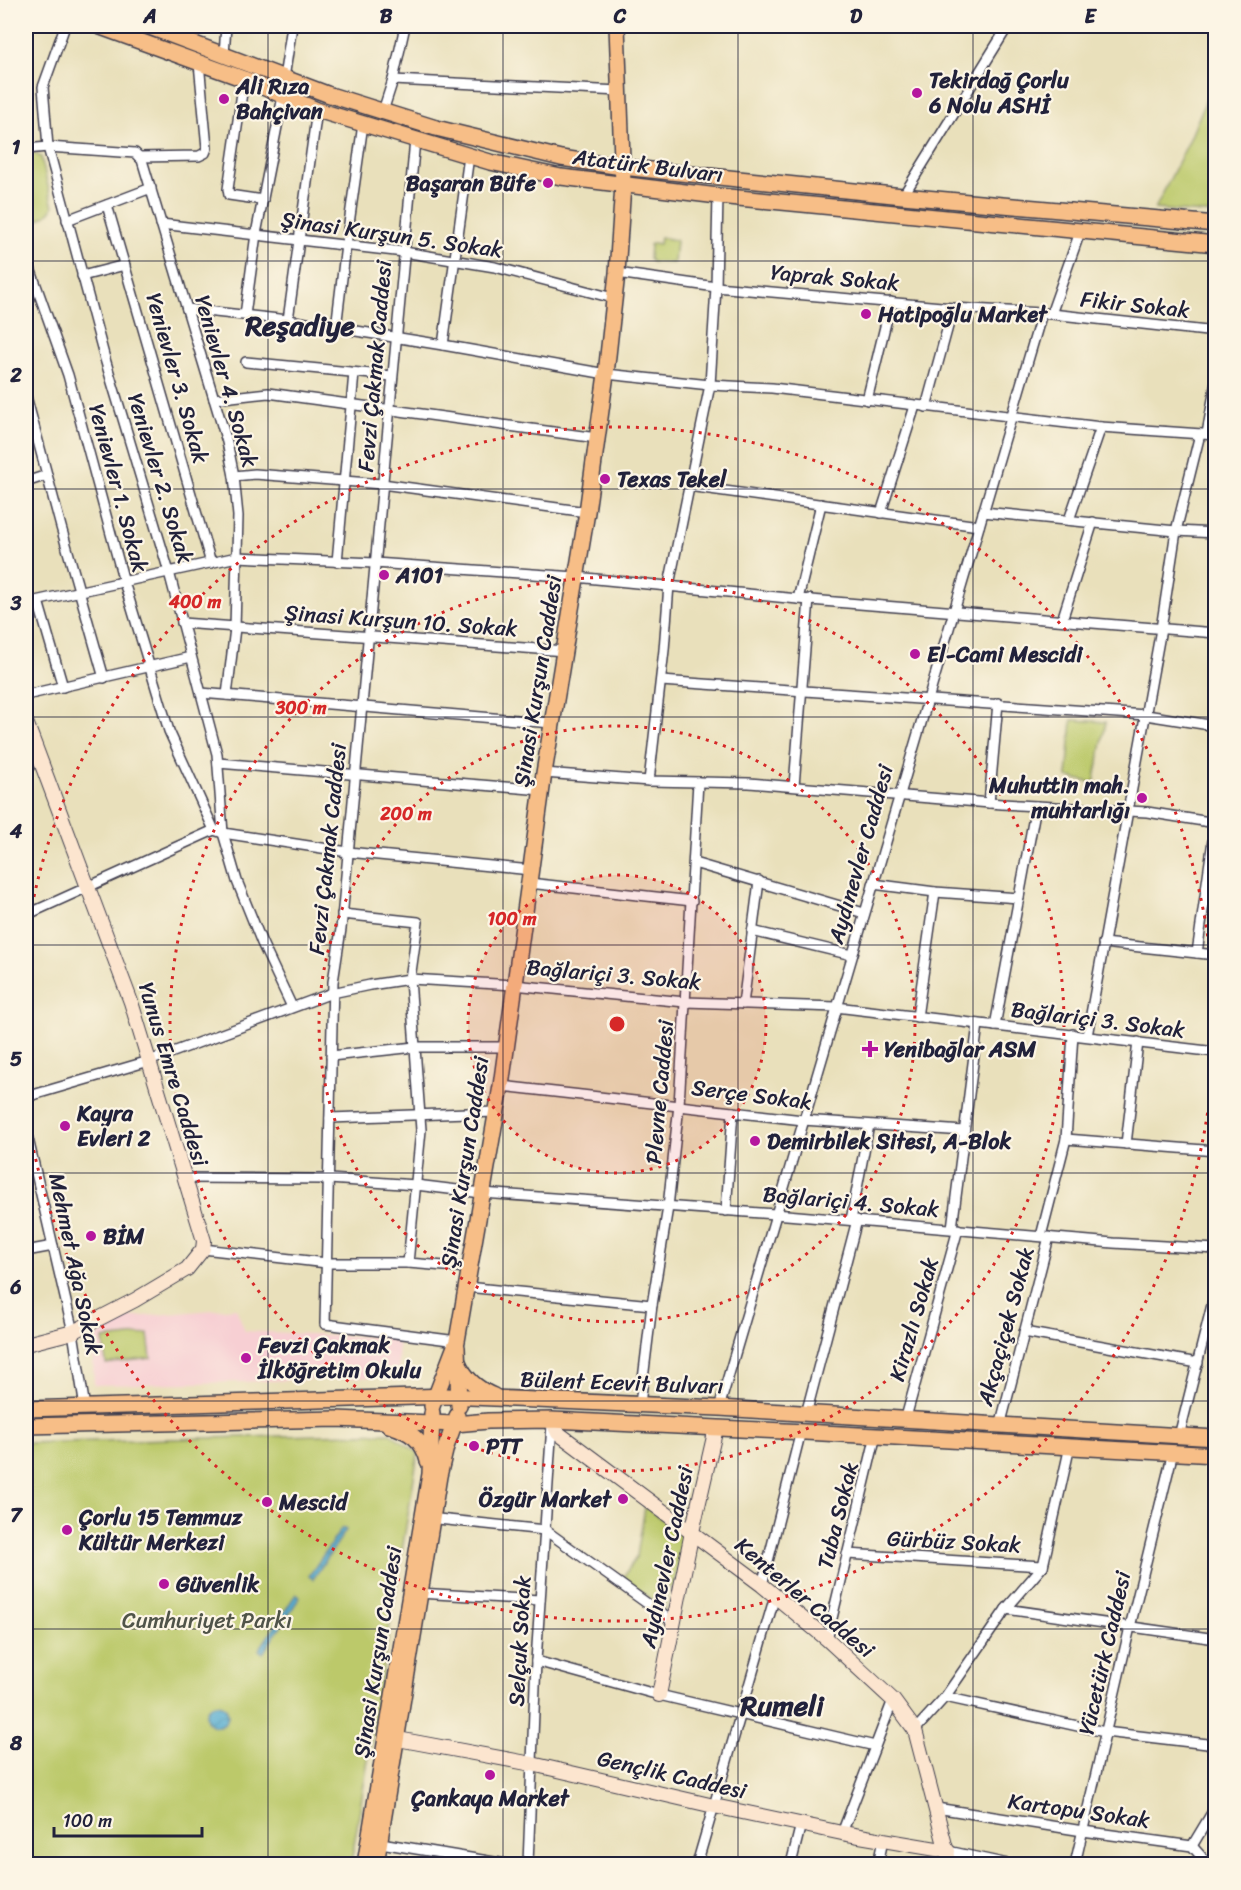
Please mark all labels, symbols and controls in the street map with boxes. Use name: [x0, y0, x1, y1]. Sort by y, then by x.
text: A: [142, 0, 157, 34]
text: B: [380, 0, 393, 34]
text: C: [613, 0, 627, 34]
text: D: [850, 0, 863, 34]
text: E: [1084, 0, 1097, 34]
place label: Tekirdağ Çorlu 6 Nolu ASHİ: [928, 61, 1069, 125]
place label: Ali Rıza Bahçivan: [235, 67, 323, 131]
marker: Tekirdağ Çorlu 6 Nolu ASHİ: [910, 86, 924, 100]
marker: Ali Rıza Bahçivan: [217, 92, 231, 106]
text: 1: [12, 130, 21, 165]
street label: Atatürk Bulvarı: [570, 137, 725, 194]
place label: Başaran Büfe: [406, 164, 537, 203]
marker: Başaran Büfe: [541, 176, 555, 190]
street label: Şinasi Kurşun 5. Sokak: [279, 200, 506, 269]
street label: Yaprak Sokak: [769, 252, 901, 303]
street label: Fevzi Çakmak Caddesi: [346, 258, 403, 474]
street label: Fikir Sokak: [1078, 279, 1192, 330]
street label: Yenievler 3. Sokak: [135, 288, 221, 468]
street label: Yenievler 4. Sokak: [183, 290, 270, 472]
place label: Hatipoğlu Market: [877, 295, 1048, 334]
district label: Reşadiye: [244, 301, 355, 350]
marker: Hatipoğlu Market: [859, 307, 873, 321]
text: 2: [9, 358, 22, 393]
street label: Yenievler 2. Sokak: [116, 388, 205, 569]
street label: Yenievler 1. Sokak: [77, 399, 160, 577]
place label: Texas Tekel: [617, 460, 728, 499]
marker: Texas Tekel: [598, 472, 612, 486]
place label: A101: [395, 556, 444, 595]
marker: A101: [377, 568, 391, 582]
street label: Şinasi Kurşun Caddesi: [502, 572, 574, 790]
text: 3: [10, 586, 22, 621]
text: 400 m: [168, 586, 221, 618]
street label: Şinasi Kurşun 10. Sokak: [283, 593, 519, 648]
place label: El-Cami Mescidi: [927, 635, 1084, 674]
marker: El-Cami Mescidi: [908, 647, 922, 661]
text: 300 m: [274, 692, 327, 724]
street label: Fevzi Çakmak Caddesi: [297, 741, 358, 957]
street label: Aydınevler Caddesi: [816, 759, 905, 949]
place label: Muhuttin mah. muhtarlığı: [988, 766, 1130, 830]
marker: Muhuttin mah. muhtarlığı: [1135, 791, 1149, 805]
text: 200 m: [379, 798, 432, 830]
text: 4: [9, 814, 23, 849]
text: 100 m: [488, 903, 537, 935]
street label: Bağlariçi 3. Sokak: [525, 947, 703, 1002]
street label: Yunus Emre Caddesi: [127, 977, 220, 1172]
street label: Bağlariçi 3. Sokak: [1009, 989, 1188, 1050]
centre of rings: [607, 1014, 627, 1034]
street label: Plevne Caddesi: [634, 1017, 685, 1166]
place label: Yenibağlar ASM: [884, 1030, 1036, 1069]
marker: Yenibağlar ASM: [861, 1040, 879, 1058]
text: 5: [10, 1042, 22, 1077]
street label: Şinasi Kurşun Caddesi: [429, 1053, 501, 1271]
street label: Serçe Sokak: [689, 1068, 814, 1121]
place label: Kayra Evleri 2: [76, 1094, 151, 1158]
marker: Kayra Evleri 2: [58, 1119, 72, 1133]
place label: Demirbilek Sitesi, A-Blok: [767, 1122, 1011, 1161]
marker: Demirbilek Sitesi, A-Blok: [748, 1134, 762, 1148]
street label: Mehmet Ağa Sokak: [37, 1169, 114, 1359]
street label: Bağlariçi 4. Sokak: [761, 1174, 941, 1229]
place label: BİM: [103, 1217, 145, 1256]
marker: BİM: [84, 1229, 98, 1243]
street label: Akçaçiçek Sokak: [965, 1242, 1045, 1411]
street label: Kirazlı Sokak: [877, 1252, 950, 1386]
text: 6: [9, 1270, 22, 1305]
place label: Fevzi Çakmak İlköğretim Okulu: [257, 1326, 422, 1390]
marker: Fevzi Çakmak İlköğretim Okulu: [239, 1351, 253, 1365]
street label: Bülent Ecevit Bulvarı: [520, 1359, 724, 1406]
place label: PTT: [486, 1427, 524, 1466]
marker: PTT: [467, 1439, 481, 1453]
street label: Tuba Sokak: [805, 1457, 870, 1573]
street label: Aydınevler Caddesi: [628, 1462, 705, 1652]
place label: Özgür Market: [479, 1480, 612, 1519]
place label: Mescid: [278, 1483, 349, 1522]
marker: Özgür Market: [616, 1492, 630, 1506]
marker: Mescid: [260, 1495, 274, 1509]
text: 7: [10, 1498, 23, 1533]
place label: Çorlu 15 Temmuz Kültür Merkezi: [78, 1498, 243, 1562]
street label: Gürbüz Sokak: [886, 1519, 1022, 1564]
marker: Çorlu 15 Temmuz Kültür Merkezi: [60, 1523, 74, 1537]
street label: Kenterler Caddesi: [726, 1527, 884, 1669]
street label: Şinasi Kurşun Caddesi: [342, 1543, 414, 1761]
place label: Güvenlik: [175, 1565, 260, 1604]
street label: Yücetürk Caddesi: [1067, 1566, 1142, 1739]
street label: Selçuk Sokak: [497, 1574, 542, 1707]
marker: Güvenlik: [157, 1577, 171, 1591]
park label: Cumhuriyet Parkı: [122, 1601, 292, 1640]
district label: Rumeli: [739, 1681, 825, 1730]
text: 8: [9, 1726, 23, 1761]
street label: Gençlik Caddesi: [593, 1738, 751, 1811]
marker: Çankaya Market: [483, 1768, 497, 1782]
place label: Çankaya Market: [410, 1779, 570, 1818]
street label: Kartopu Sokak: [1006, 1781, 1153, 1840]
scale bar: [54, 1800, 202, 1838]
text: 100 m: [63, 1805, 112, 1837]

